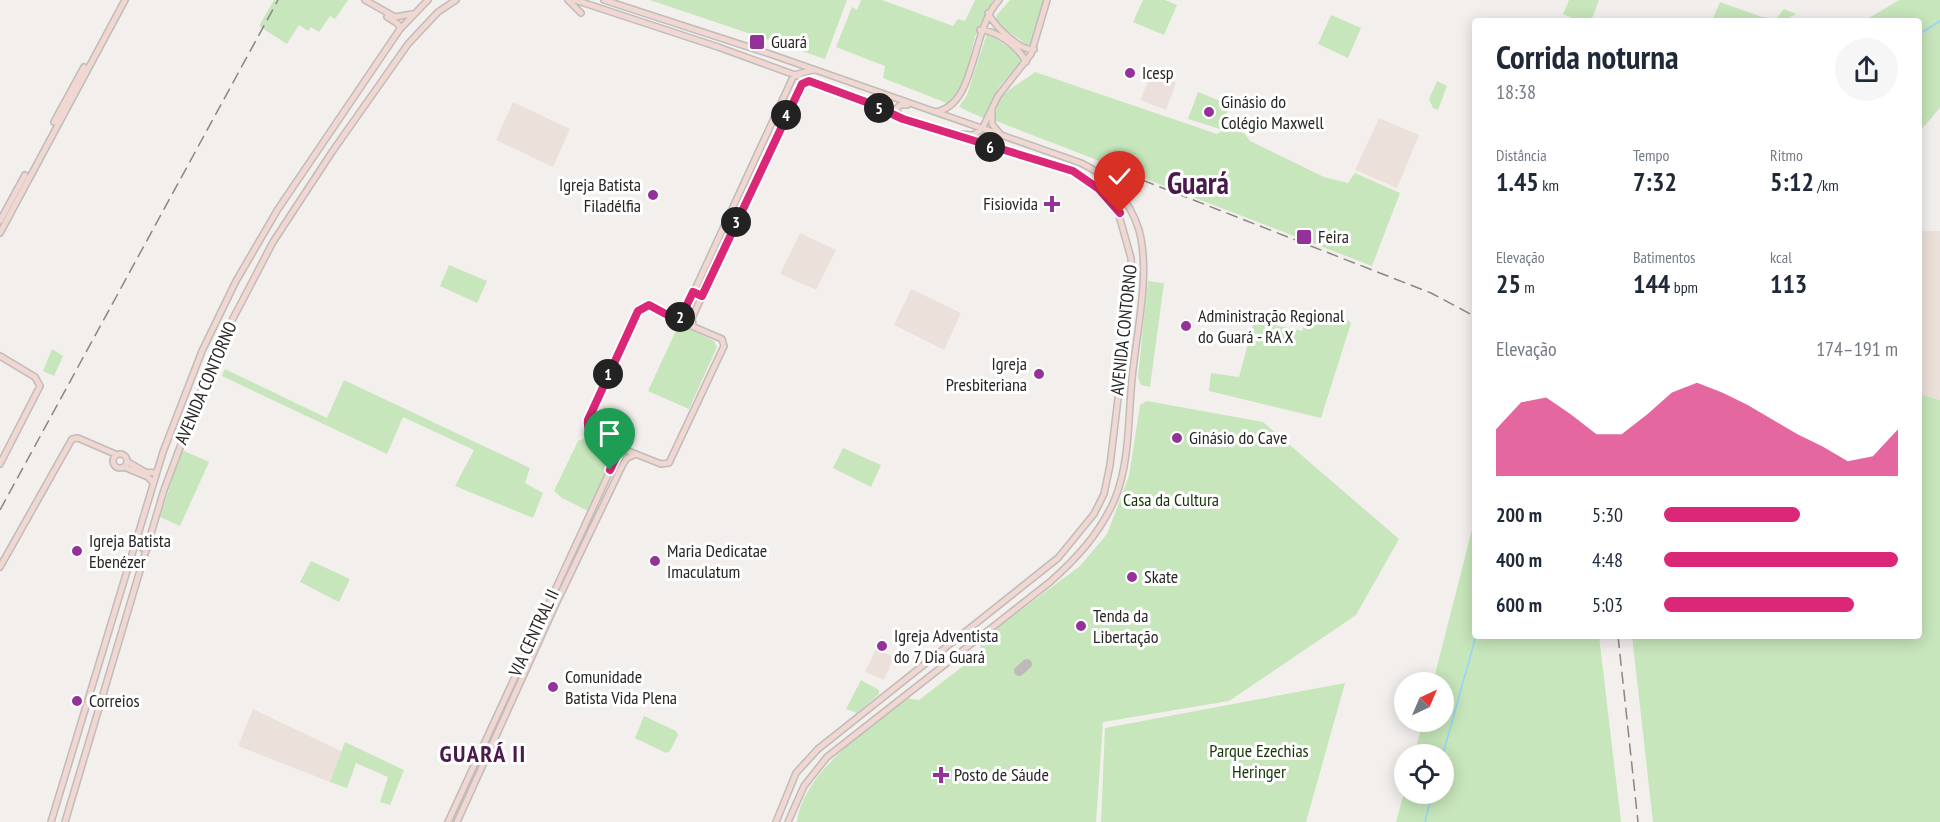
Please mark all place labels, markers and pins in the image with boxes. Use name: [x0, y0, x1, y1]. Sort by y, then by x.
place label: Guará: [771, 30, 807, 53]
marker: Guará: [748, 33, 766, 51]
place label: Icesp: [1142, 61, 1174, 84]
marker: Icesp: [1123, 66, 1137, 80]
place label: Ginásio do Colégio Maxwell: [1221, 90, 1324, 134]
pin: 5: [864, 93, 894, 123]
pin: 4: [771, 100, 801, 130]
marker: Ginásio do Colégio Maxwell: [1202, 105, 1216, 119]
pin: 6: [975, 132, 1005, 162]
pin: [1094, 151, 1145, 213]
place label: Igreja Batista Filadélfia: [559, 173, 641, 217]
marker: Igreja Batista Filadélfia: [646, 188, 660, 202]
place label: Fisiovida: [983, 192, 1038, 215]
marker: Fisiovida: [1043, 195, 1061, 213]
pin: 3: [721, 207, 751, 237]
place label: Feira: [1318, 225, 1349, 248]
marker: Feira: [1295, 228, 1313, 246]
pin: 2: [665, 302, 695, 332]
place label: Administração Regional do Guará - RA X: [1198, 304, 1345, 348]
marker: Administração Regional do Guará - RA X: [1179, 319, 1193, 333]
place label: Igreja Presbiteriana: [946, 352, 1027, 396]
pin: 1: [593, 359, 623, 389]
marker: Igreja Presbiteriana: [1032, 367, 1046, 381]
pin: [584, 408, 635, 470]
place label: Ginásio do Cave: [1189, 426, 1287, 449]
marker: Ginásio do Cave: [1170, 431, 1184, 445]
place label: Igreja Batista Ebenézer: [89, 529, 171, 573]
place label: Maria Dedicatae Imaculatum: [667, 539, 767, 583]
marker: Igreja Batista Ebenézer: [70, 544, 84, 558]
marker: Maria Dedicatae Imaculatum: [648, 554, 662, 568]
place label: Skate: [1144, 565, 1178, 588]
marker: Skate: [1125, 570, 1139, 584]
place label: Tenda da Libertação: [1093, 604, 1159, 648]
marker: Tenda da Libertação: [1074, 619, 1088, 633]
place label: Igreja Adventista do 7 Dia Guará: [894, 624, 998, 668]
marker: Igreja Adventista do 7 Dia Guará: [875, 639, 889, 653]
place label: Comunidade Batista Vida Plena: [565, 665, 677, 709]
marker: Comunidade Batista Vida Plena: [546, 680, 560, 694]
place label: Correios: [89, 689, 140, 712]
marker: Correios: [70, 694, 84, 708]
place label: Posto de Sáude: [954, 763, 1049, 786]
marker: Posto de Sáude: [932, 766, 950, 784]

